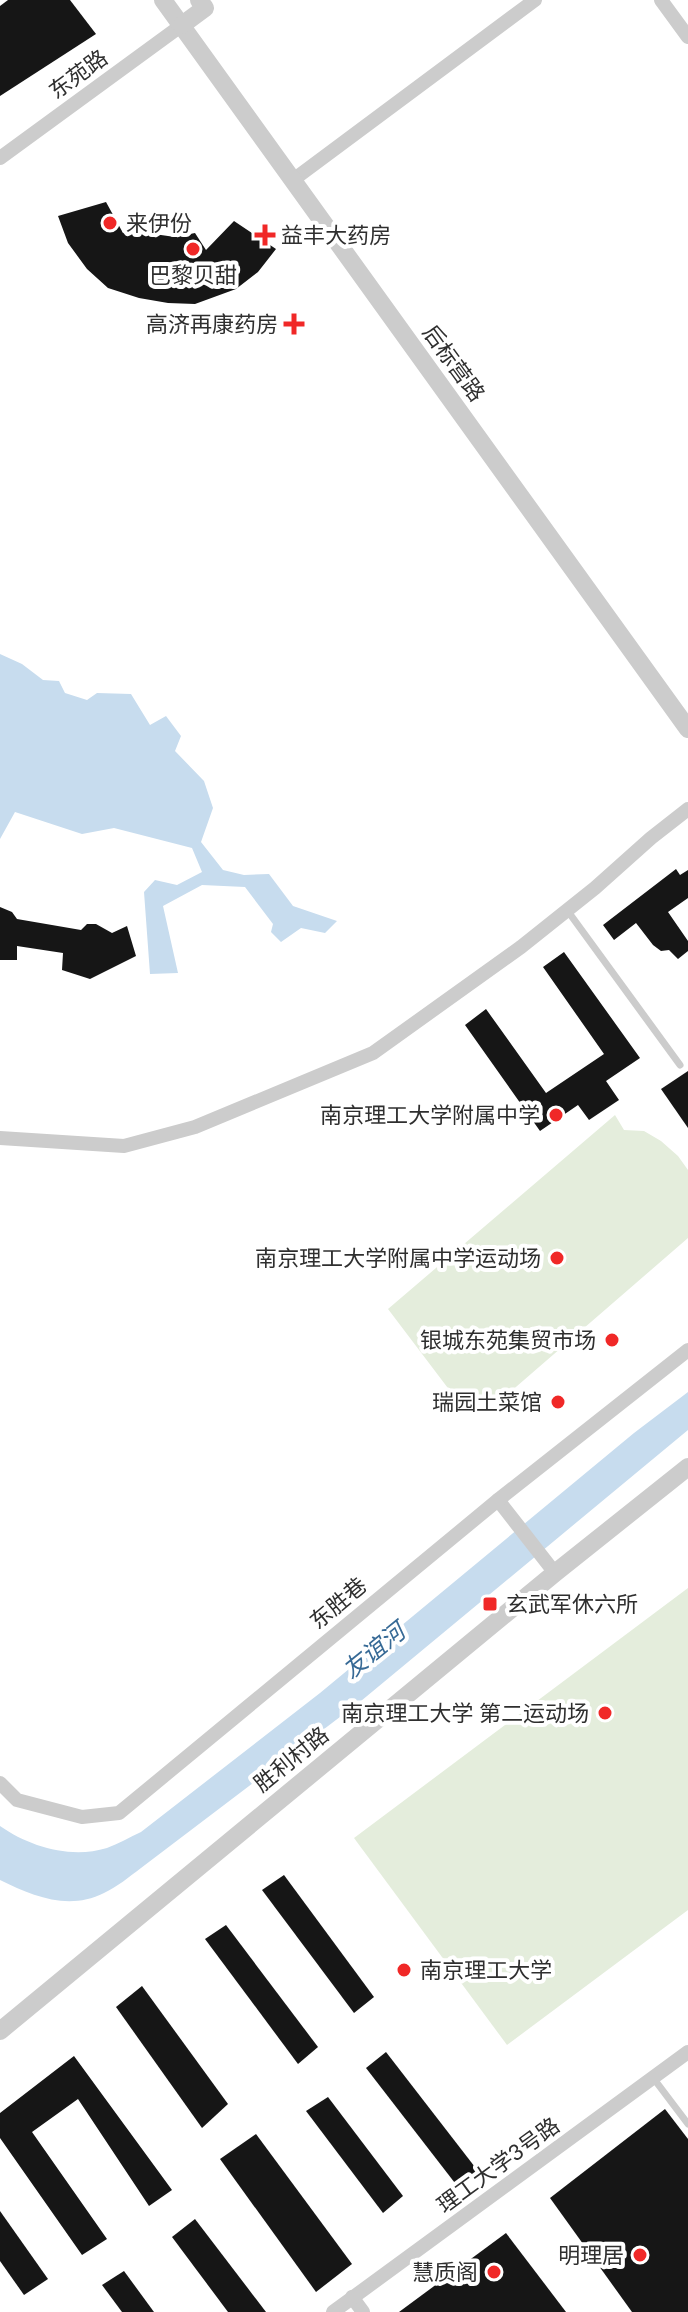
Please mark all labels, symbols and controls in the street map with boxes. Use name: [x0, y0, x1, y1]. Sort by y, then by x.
street label: 东苑路: [43, 43, 112, 104]
place label: 来伊份: [126, 209, 192, 236]
marker: 来伊份: [101, 214, 119, 232]
place label: 益丰大药房: [281, 221, 391, 248]
marker: 益丰大药房: [256, 226, 274, 244]
marker: 巴黎贝甜: [184, 240, 202, 258]
place label: 巴黎贝甜: [149, 261, 237, 288]
place label: 高济再康药房: [146, 310, 278, 337]
marker: 高济再康药房: [285, 315, 303, 333]
street label: 后标营路: [418, 319, 491, 406]
place label: 南京理工大学附属中学: [320, 1101, 540, 1128]
marker: 南京理工大学附属中学: [547, 1106, 565, 1124]
place label: 南京理工大学附属中学运动场: [255, 1244, 541, 1271]
marker: 南京理工大学附属中学运动场: [548, 1249, 566, 1267]
place label: 银城东苑集贸市场: [420, 1326, 596, 1353]
marker: 银城东苑集贸市场: [603, 1331, 621, 1349]
place label: 瑞园土菜馆: [432, 1388, 542, 1415]
marker: 瑞园土菜馆: [549, 1393, 567, 1411]
street label: 东胜巷: [304, 1571, 372, 1634]
place label: 玄武军休六所: [506, 1590, 638, 1617]
marker: 玄武军休六所: [481, 1595, 499, 1613]
water label: 友谊河: [336, 1613, 413, 1684]
place label: 南京理工大学 第二运动场: [341, 1699, 589, 1726]
marker: 南京理工大学 第二运动场: [596, 1704, 614, 1722]
street label: 胜利村路: [248, 1720, 333, 1797]
place label: 南京理工大学: [420, 1956, 552, 1983]
marker: 南京理工大学: [395, 1961, 413, 1979]
street label: 理工大学3号路: [431, 2111, 564, 2218]
place label: 明理居: [558, 2241, 624, 2268]
marker: 明理居: [631, 2246, 649, 2264]
place label: 慧质阁: [412, 2258, 478, 2285]
marker: 慧质阁: [485, 2263, 503, 2281]

